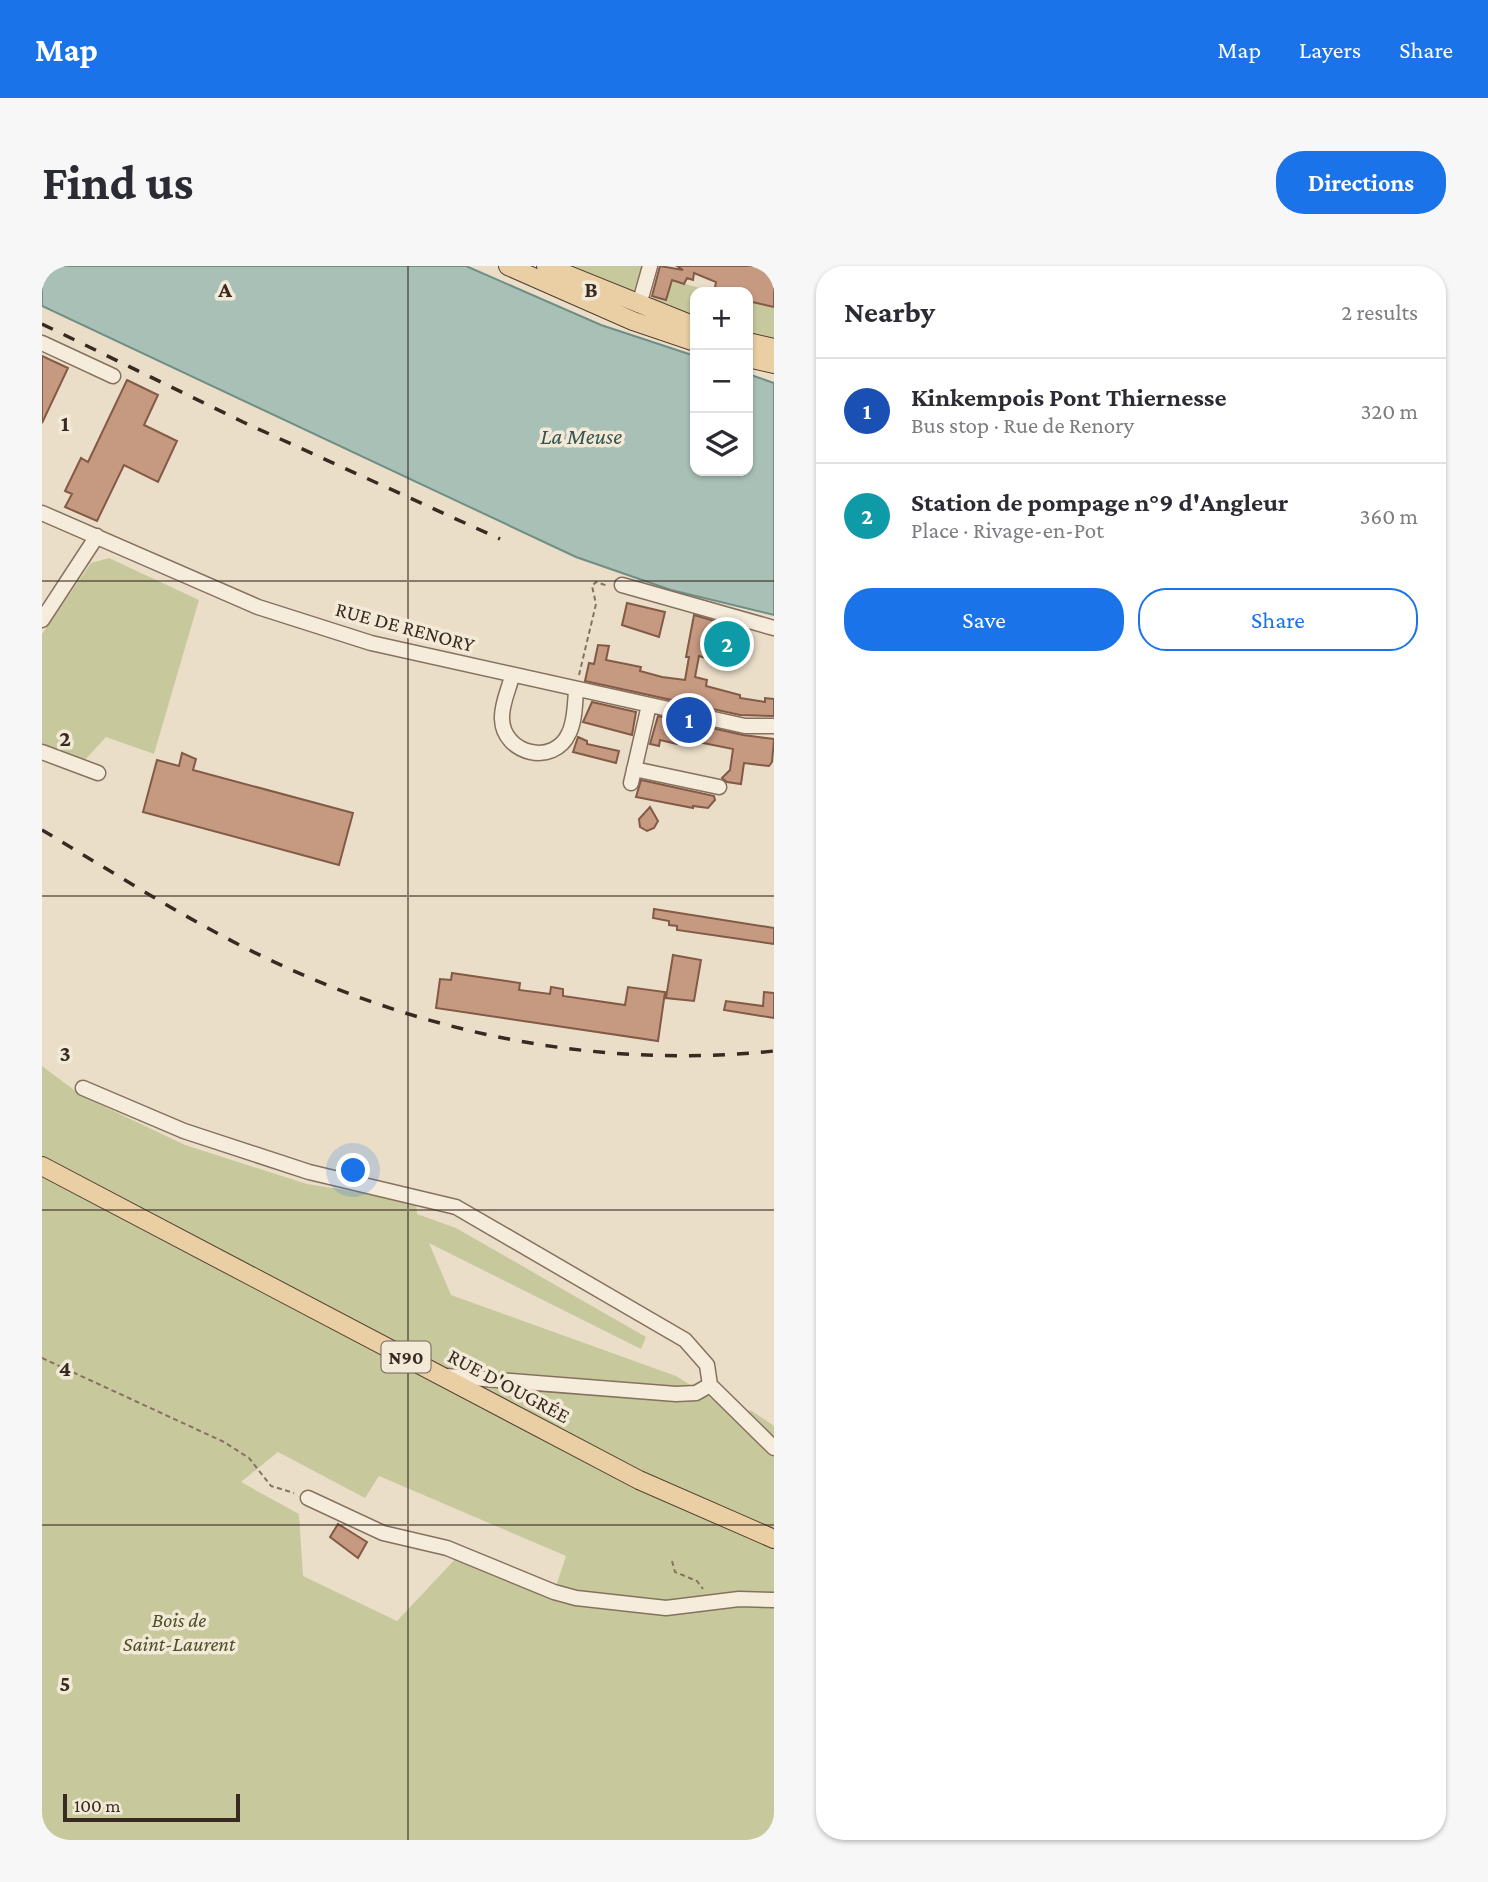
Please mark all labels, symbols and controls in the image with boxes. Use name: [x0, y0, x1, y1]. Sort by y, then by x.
text: Map: [35, 31, 98, 68]
text: Map: [1217, 36, 1261, 63]
text: Layers: [1299, 36, 1361, 63]
text: Share: [1399, 36, 1453, 63]
button: Directions: [1276, 151, 1446, 214]
text: Find us: [42, 155, 194, 210]
text: A: [217, 276, 232, 302]
text: B: [584, 276, 598, 302]
map controls: [690, 287, 753, 476]
button: +: [690, 287, 753, 350]
text: Nearby: [844, 295, 935, 328]
text: 2 results: [1341, 299, 1418, 325]
button: −: [690, 350, 753, 413]
text: Kinkempois Pont Thiernesse: [911, 383, 1227, 412]
text: 1: [863, 398, 871, 424]
text: 320 m: [1360, 398, 1418, 424]
text: 1: [61, 410, 70, 436]
text: Bus stop · Rue de Renory: [911, 412, 1134, 438]
button: layers: [690, 413, 753, 476]
water label: La Meuse: [540, 423, 622, 449]
text: Station de pompage n°9 d'Angleur: [911, 488, 1288, 517]
text: 2: [861, 503, 873, 529]
text: 360 m: [1360, 503, 1418, 529]
text: Place · Rivage-en-Pot: [911, 517, 1104, 543]
button: Save: [844, 588, 1124, 651]
button: Share: [1138, 588, 1418, 651]
street label: RUE DE RENORY: [333, 597, 478, 657]
pin: 2: [704, 618, 750, 670]
pin: 1: [666, 694, 712, 746]
text: 2: [59, 725, 71, 751]
text: 3: [59, 1040, 71, 1066]
your location: [336, 1153, 370, 1187]
road number: N90: [382, 1342, 430, 1372]
street label: RUE D'OUGRÉE: [444, 1344, 574, 1428]
text: 4: [59, 1355, 71, 1381]
park label: Bois de Saint-Laurent: [123, 1608, 236, 1656]
text: 5: [59, 1670, 71, 1696]
scale bar: [63, 1791, 240, 1823]
text: 100 m: [74, 1795, 121, 1816]

